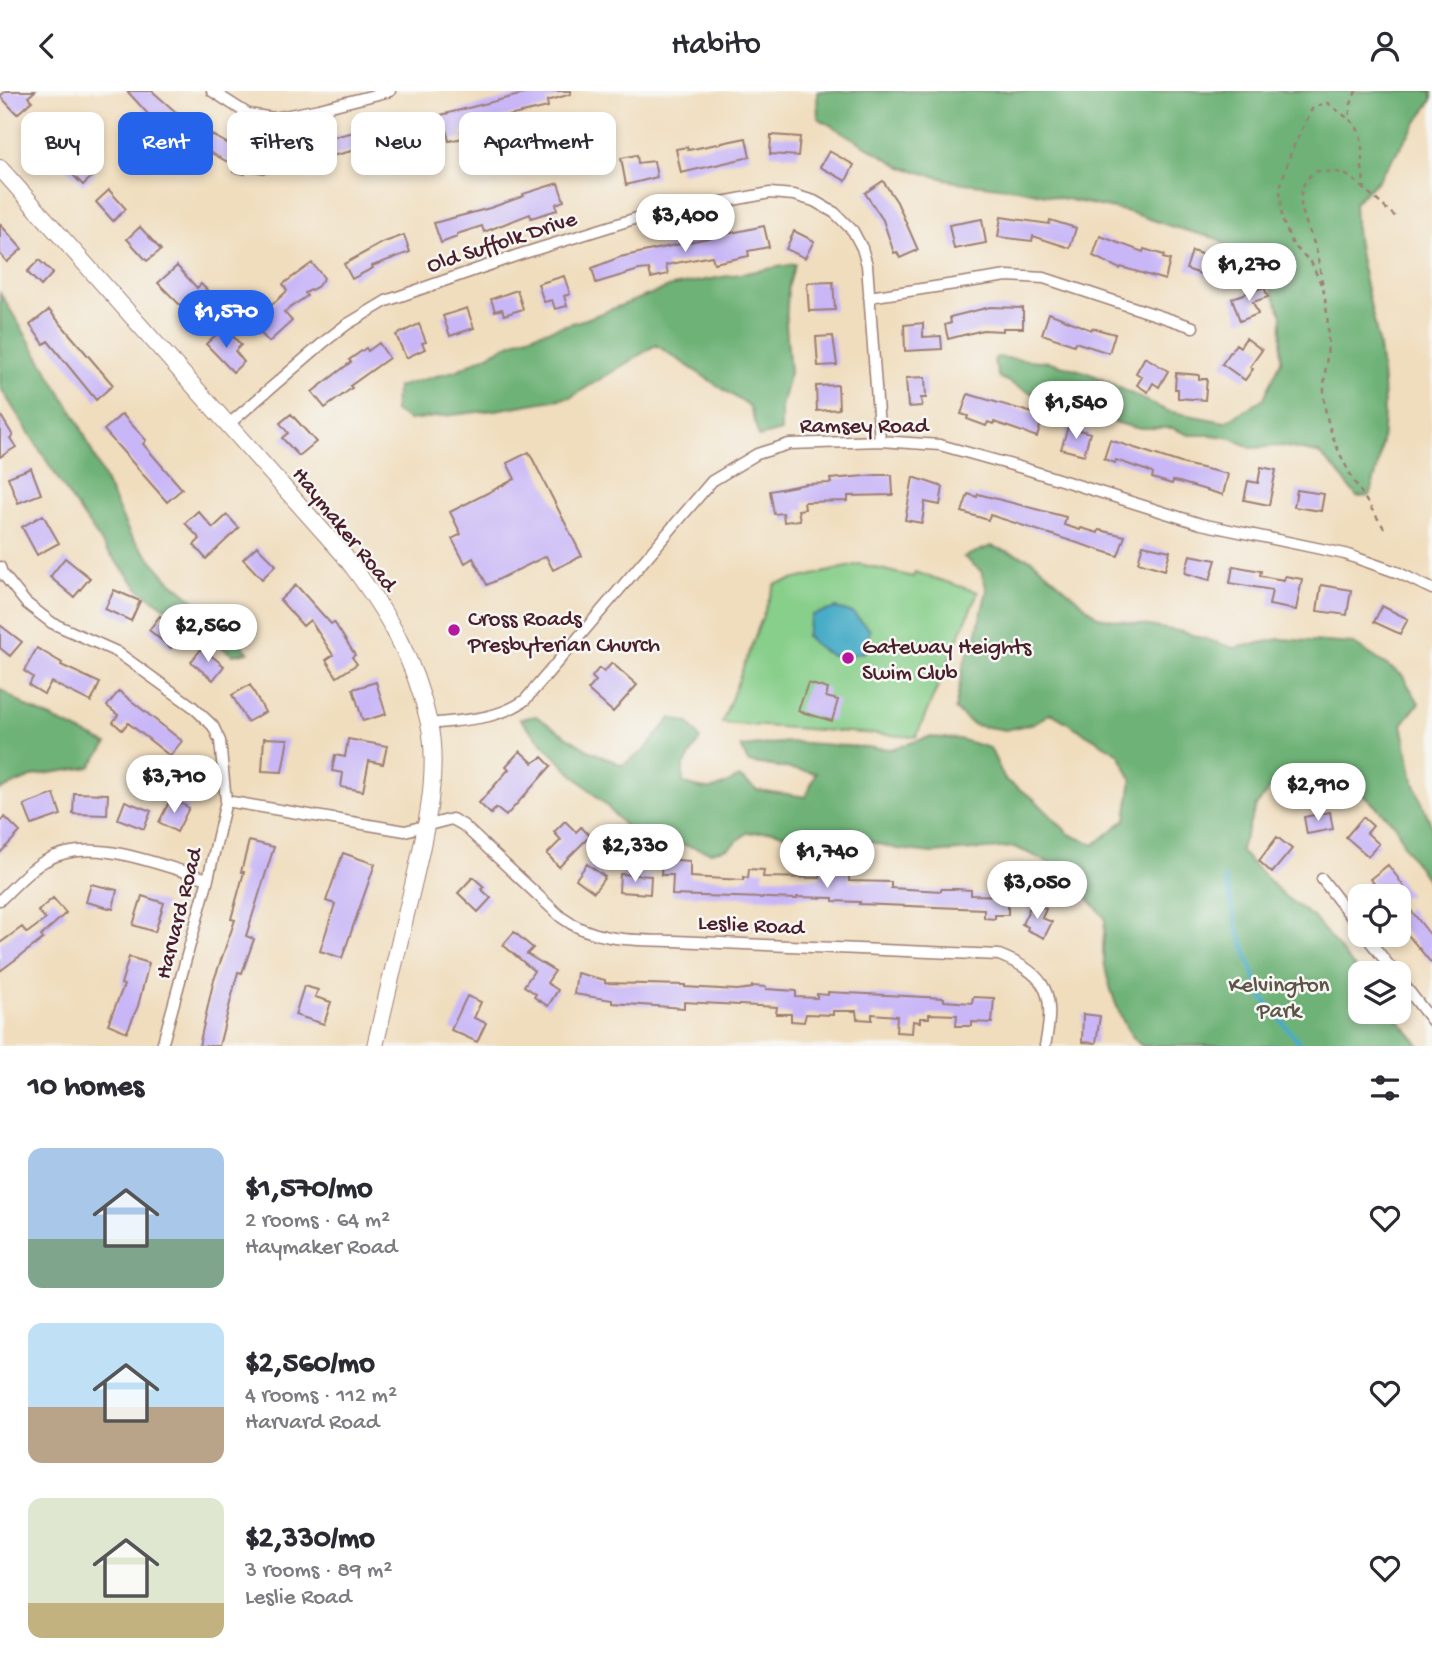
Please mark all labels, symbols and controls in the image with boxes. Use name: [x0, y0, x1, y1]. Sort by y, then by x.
icon: back: [28, 27, 66, 65]
text: Habito: [671, 27, 761, 65]
icon: person: [1366, 27, 1404, 65]
chip: Buy: [21, 112, 104, 175]
chip: Rent: [118, 112, 213, 175]
chip: Filters: [227, 112, 337, 175]
chip: New: [351, 112, 445, 175]
chip: Apartment: [459, 112, 616, 175]
pin: $3,400: [628, 195, 742, 254]
text: $3,400: [652, 203, 718, 230]
street label: Old Suffolk Drive: [424, 206, 582, 280]
pin: $1,270: [1192, 243, 1306, 303]
text: $1,270: [1217, 252, 1281, 279]
pin: $1,570: [169, 291, 283, 350]
text: $1,570: [194, 299, 258, 326]
pin: $1,540: [1019, 381, 1133, 441]
text: $1,540: [1045, 390, 1107, 417]
street label: Ramsey Road: [800, 414, 930, 441]
street label: Haymaker Road: [285, 463, 403, 599]
pin: $2,560: [151, 605, 265, 664]
place label: Cross Roads Presbyterian Church: [467, 607, 660, 660]
text: $2,560: [175, 613, 241, 640]
marker: Cross Roads Presbyterian Church: [446, 622, 462, 638]
place label: Gateway Heights Swim Club: [862, 635, 1032, 688]
marker: Gateway Heights Swim Club: [840, 650, 856, 666]
pin: $3,710: [117, 755, 231, 815]
pin: $2,910: [1261, 763, 1375, 823]
text: $3,710: [142, 764, 206, 791]
text: $2,910: [1287, 772, 1349, 799]
pin: $2,330: [578, 825, 692, 884]
pin: $1,740: [770, 831, 884, 890]
text: $2,330: [602, 833, 668, 860]
text: $1,740: [796, 839, 858, 866]
street label: Harvard Road: [151, 844, 210, 982]
pin: $3,050: [980, 861, 1094, 921]
text: $3,050: [1003, 870, 1071, 897]
map controls: [1348, 884, 1411, 1024]
button: locate: [1348, 884, 1411, 947]
street label: Leslie Road: [697, 910, 806, 943]
button: layers: [1348, 961, 1411, 1024]
park label: Kelvington Park: [1229, 973, 1330, 1026]
icon: filters: [1366, 1069, 1404, 1107]
text: 10 homes: [28, 1071, 144, 1106]
text: $1,570/mo: [245, 1173, 373, 1208]
icon: home: [84, 1176, 168, 1260]
icon: heart: [1366, 1199, 1404, 1237]
text: 2 rooms · 64 m²: [245, 1208, 390, 1235]
text: Haymaker Road: [245, 1235, 397, 1262]
text: $2,560/mo: [245, 1348, 375, 1383]
icon: home: [84, 1351, 168, 1435]
icon: heart: [1366, 1374, 1404, 1412]
text: 4 rooms · 112 m²: [245, 1383, 397, 1410]
text: Harvard Road: [245, 1410, 379, 1437]
text: $2,330/mo: [245, 1523, 375, 1558]
icon: home: [84, 1526, 168, 1610]
icon: heart: [1366, 1549, 1404, 1587]
text: 3 rooms · 89 m²: [245, 1558, 392, 1585]
text: Leslie Road: [245, 1585, 351, 1612]

